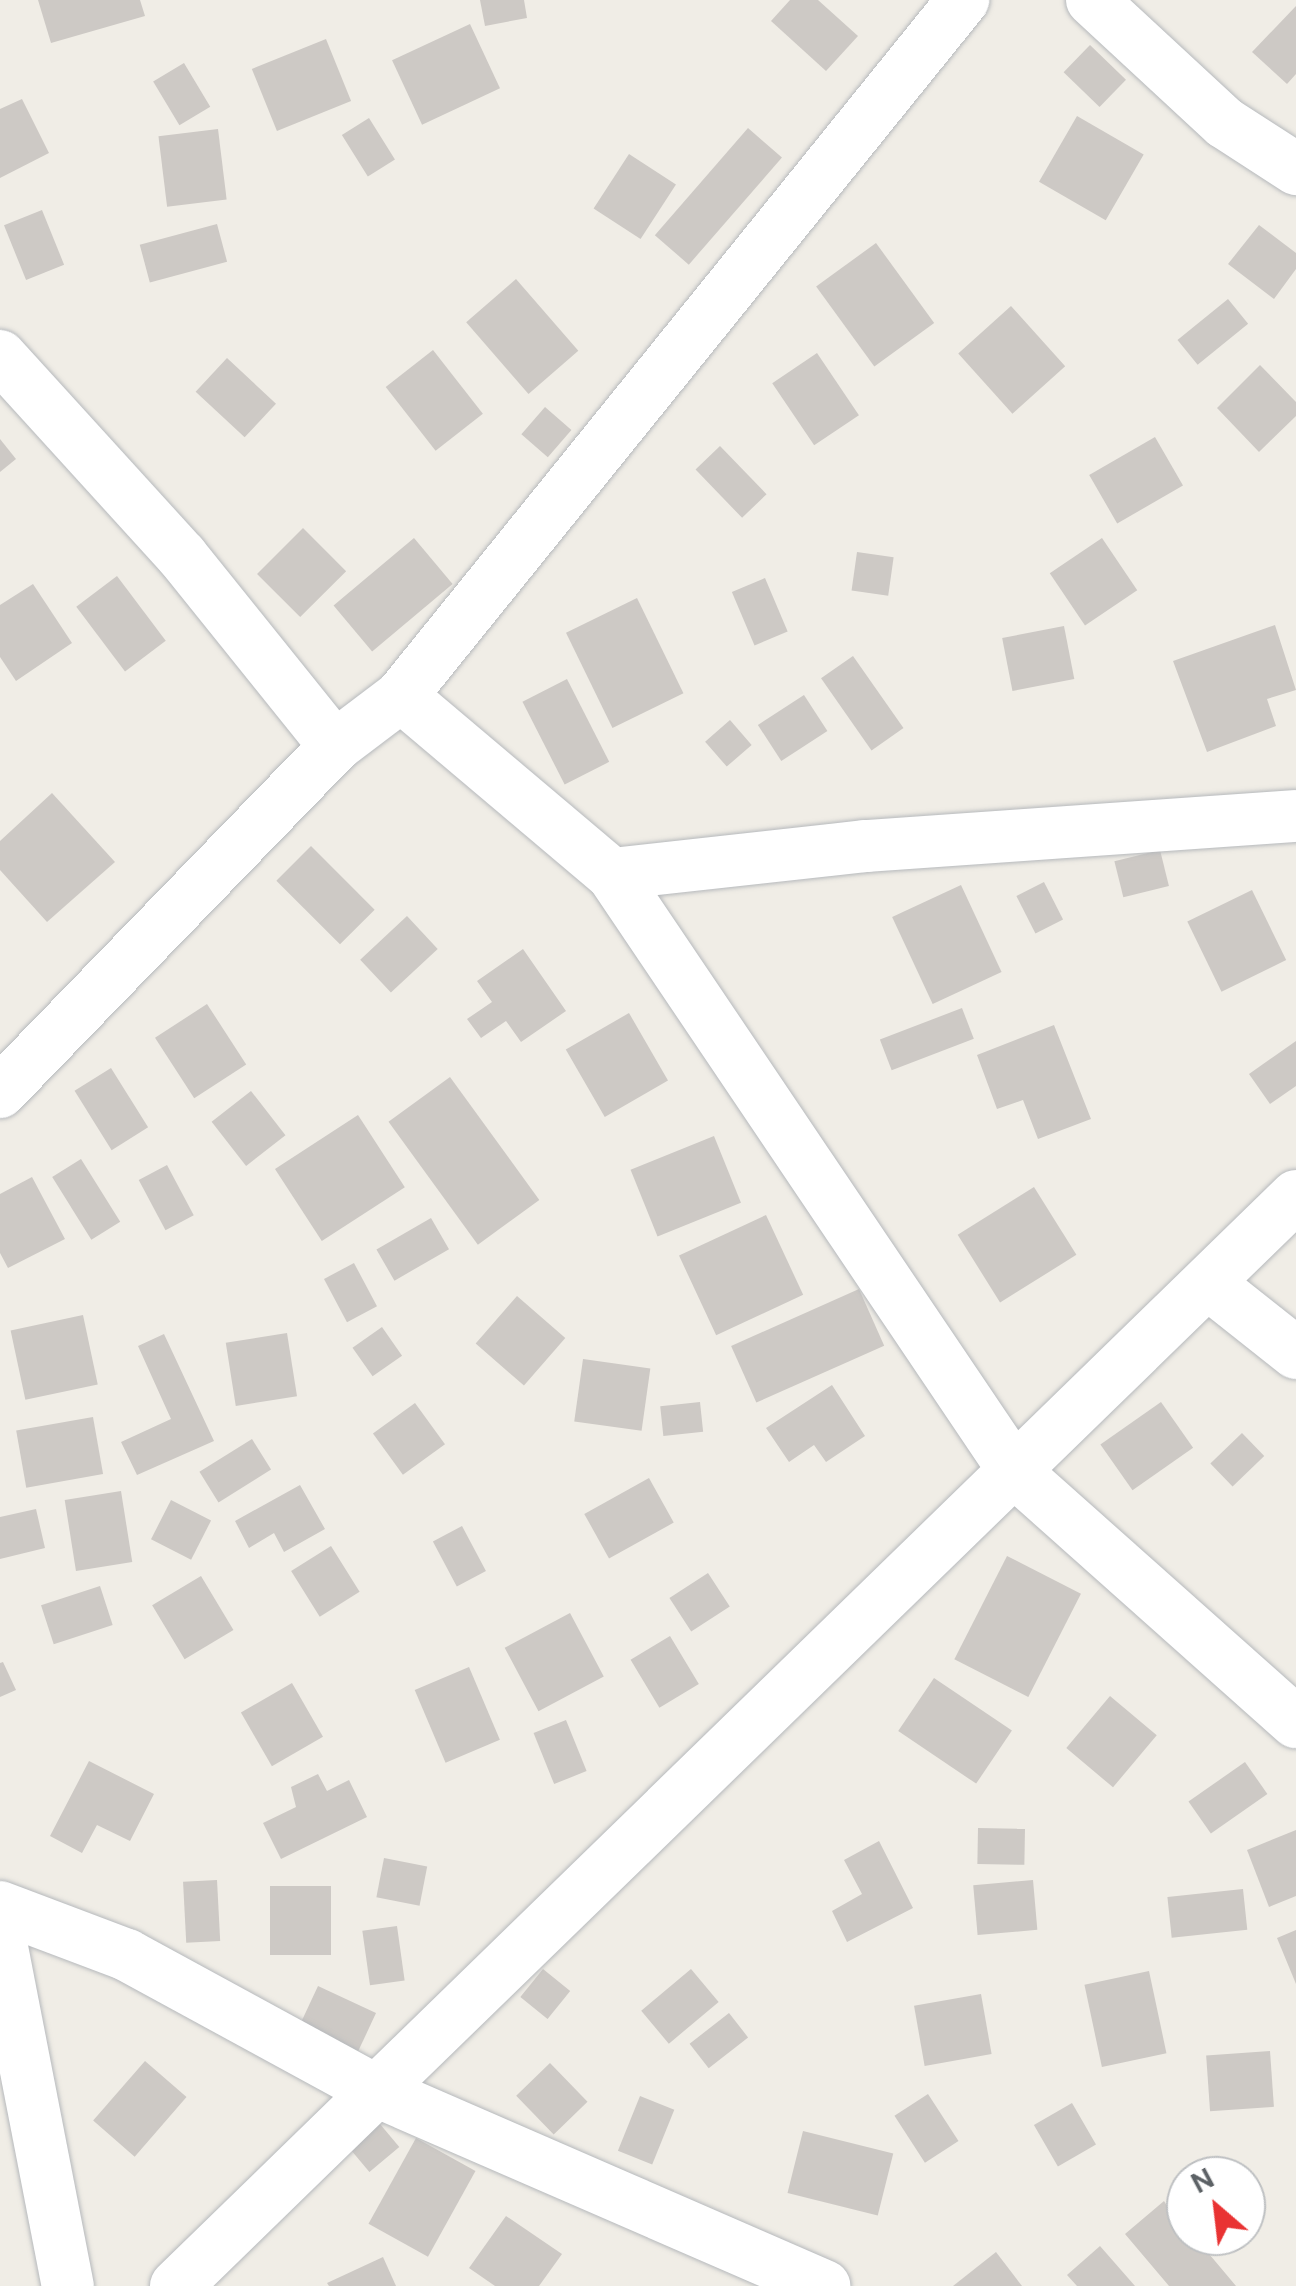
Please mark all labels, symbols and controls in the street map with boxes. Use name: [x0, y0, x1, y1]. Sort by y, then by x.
north arrow: [1166, 2156, 1266, 2256]
text: N: [1185, 2160, 1220, 2202]

